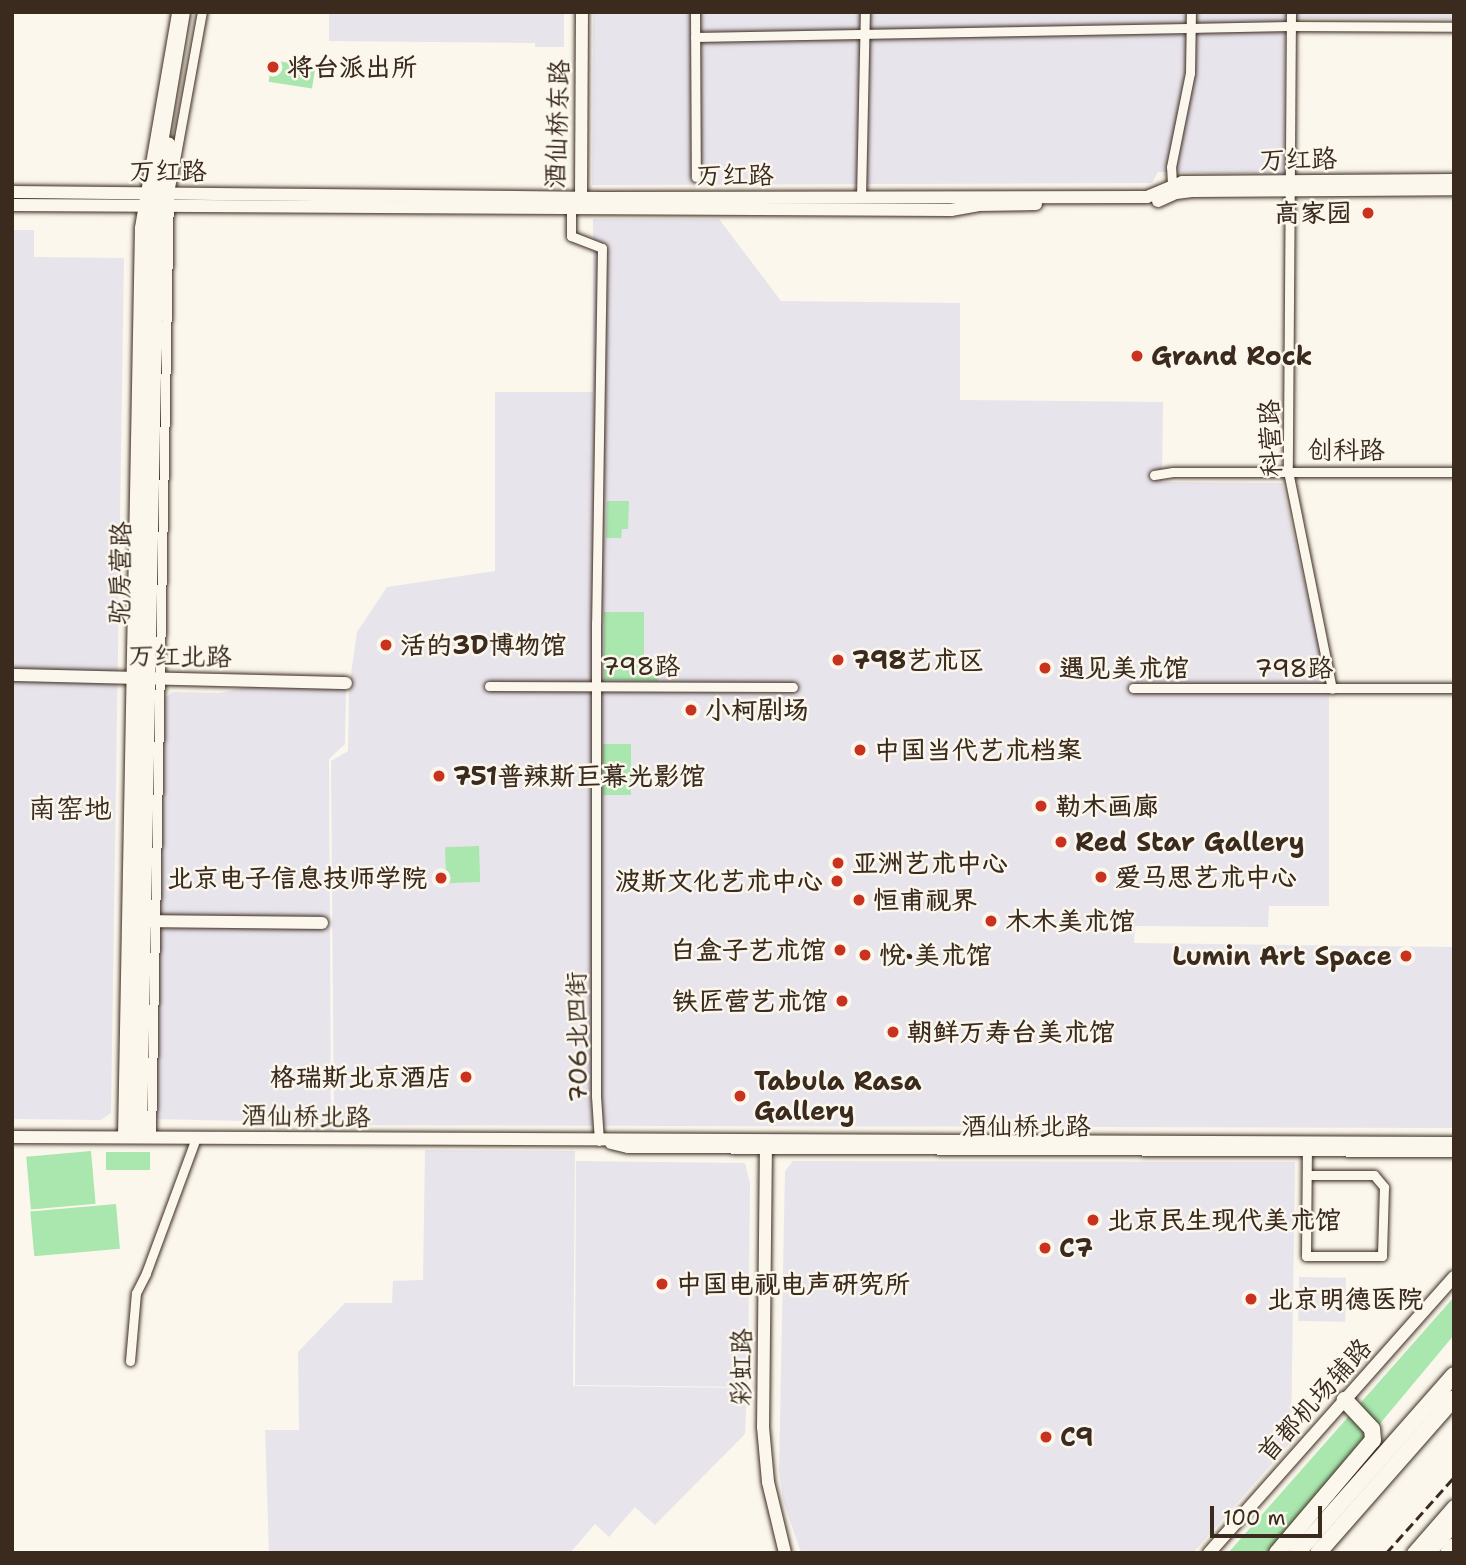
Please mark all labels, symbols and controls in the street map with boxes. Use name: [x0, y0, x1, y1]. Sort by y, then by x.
place label: 将台派出所: [287, 51, 417, 83]
street label: 酒仙桥东路: [539, 58, 575, 190]
marker: 将台派出所: [265, 59, 281, 75]
street label: 万红路: [1259, 143, 1337, 175]
street label: 万红路: [129, 155, 207, 187]
street label: 万红路: [696, 159, 774, 191]
place label: 高家园: [1274, 197, 1352, 229]
marker: 高家园: [1358, 203, 1378, 223]
place label: Grand Rock: [1151, 340, 1312, 372]
marker: Grand Rock: [1129, 348, 1145, 364]
street label: 科营路: [1253, 398, 1287, 478]
street label: 创科路: [1307, 434, 1385, 466]
street label: 驼房营路: [103, 521, 137, 625]
place label: 活的3D博物馆: [400, 629, 567, 661]
marker: 活的3D博物馆: [378, 637, 394, 653]
street label: 万红北路: [128, 639, 232, 673]
place label: 798艺术区: [852, 644, 984, 676]
street label: 798路: [601, 650, 681, 682]
marker: 798艺术区: [830, 652, 846, 668]
place label: 遇见美术馆: [1059, 652, 1189, 684]
street label: 798路: [1254, 652, 1334, 684]
marker: 遇见美术馆: [1037, 660, 1053, 676]
place label: 小柯剧场: [705, 694, 809, 726]
marker: 小柯剧场: [683, 702, 699, 718]
place label: 中国当代艺术档案: [874, 734, 1082, 766]
marker: 中国当代艺术档案: [852, 742, 868, 758]
place label: 751普辣斯巨幕光影馆: [453, 760, 706, 792]
marker: 751普辣斯巨幕光影馆: [431, 768, 447, 784]
place label: 勒木画廊: [1055, 790, 1159, 822]
district label: 南窑地: [28, 791, 112, 825]
marker: 勒木画廊: [1033, 798, 1049, 814]
place label: Red Star Gallery: [1075, 826, 1305, 858]
marker: Red Star Gallery: [1053, 834, 1069, 850]
place label: 亚洲艺术中心: [852, 847, 1008, 879]
marker: 亚洲艺术中心: [830, 855, 846, 871]
place label: 爱马思艺术中心: [1115, 861, 1297, 893]
place label: 北京电子信息技师学院: [167, 862, 427, 894]
place label: 波斯文化艺术中心: [615, 865, 823, 897]
marker: 爱马思艺术中心: [1093, 869, 1109, 885]
marker: 北京电子信息技师学院: [433, 870, 449, 886]
marker: 波斯文化艺术中心: [829, 873, 845, 889]
place label: 恒甫视界: [873, 884, 977, 916]
marker: 恒甫视界: [851, 892, 867, 908]
place label: 木木美术馆: [1005, 905, 1135, 937]
marker: 木木美术馆: [983, 913, 999, 929]
place label: 白盒子艺术馆: [670, 934, 826, 966]
place label: 悦·美术馆: [879, 939, 992, 971]
place label: Lumin Art Space: [1172, 940, 1392, 972]
marker: 白盒子艺术馆: [832, 942, 848, 958]
marker: 悦·美术馆: [857, 947, 873, 963]
marker: Lumin Art Space: [1398, 948, 1414, 964]
street label: 706北四街: [560, 971, 594, 1103]
place label: 铁匠营艺术馆: [672, 985, 828, 1017]
marker: 铁匠营艺术馆: [834, 993, 850, 1009]
place label: 朝鲜万寿台美术馆: [907, 1016, 1115, 1048]
marker: 朝鲜万寿台美术馆: [885, 1024, 901, 1040]
place label: 格瑞斯北京酒店: [270, 1061, 452, 1093]
place label: Tabula Rasa Gallery: [754, 1065, 921, 1126]
marker: 格瑞斯北京酒店: [458, 1069, 474, 1085]
marker: Tabula Rasa Gallery: [732, 1088, 748, 1104]
street label: 酒仙桥北路: [241, 1099, 371, 1133]
street label: 酒仙桥北路: [961, 1110, 1091, 1142]
place label: 北京民生现代美术馆: [1107, 1204, 1341, 1236]
marker: 北京民生现代美术馆: [1085, 1212, 1101, 1228]
place label: C7: [1059, 1232, 1093, 1264]
marker: C7: [1037, 1240, 1053, 1256]
place label: 中国电视电声研究所: [676, 1268, 910, 1300]
marker: 中国电视电声研究所: [654, 1276, 670, 1292]
place label: 北京明德医院: [1267, 1283, 1423, 1315]
marker: 北京明德医院: [1241, 1289, 1261, 1309]
street label: 彩虹路: [725, 1328, 757, 1406]
street label: 首都机场辅路: [1250, 1332, 1378, 1468]
place label: C9: [1060, 1421, 1093, 1453]
marker: C9: [1038, 1429, 1054, 1445]
scale bar: [1214, 1492, 1326, 1536]
text: 100 m: [1223, 1504, 1286, 1532]

